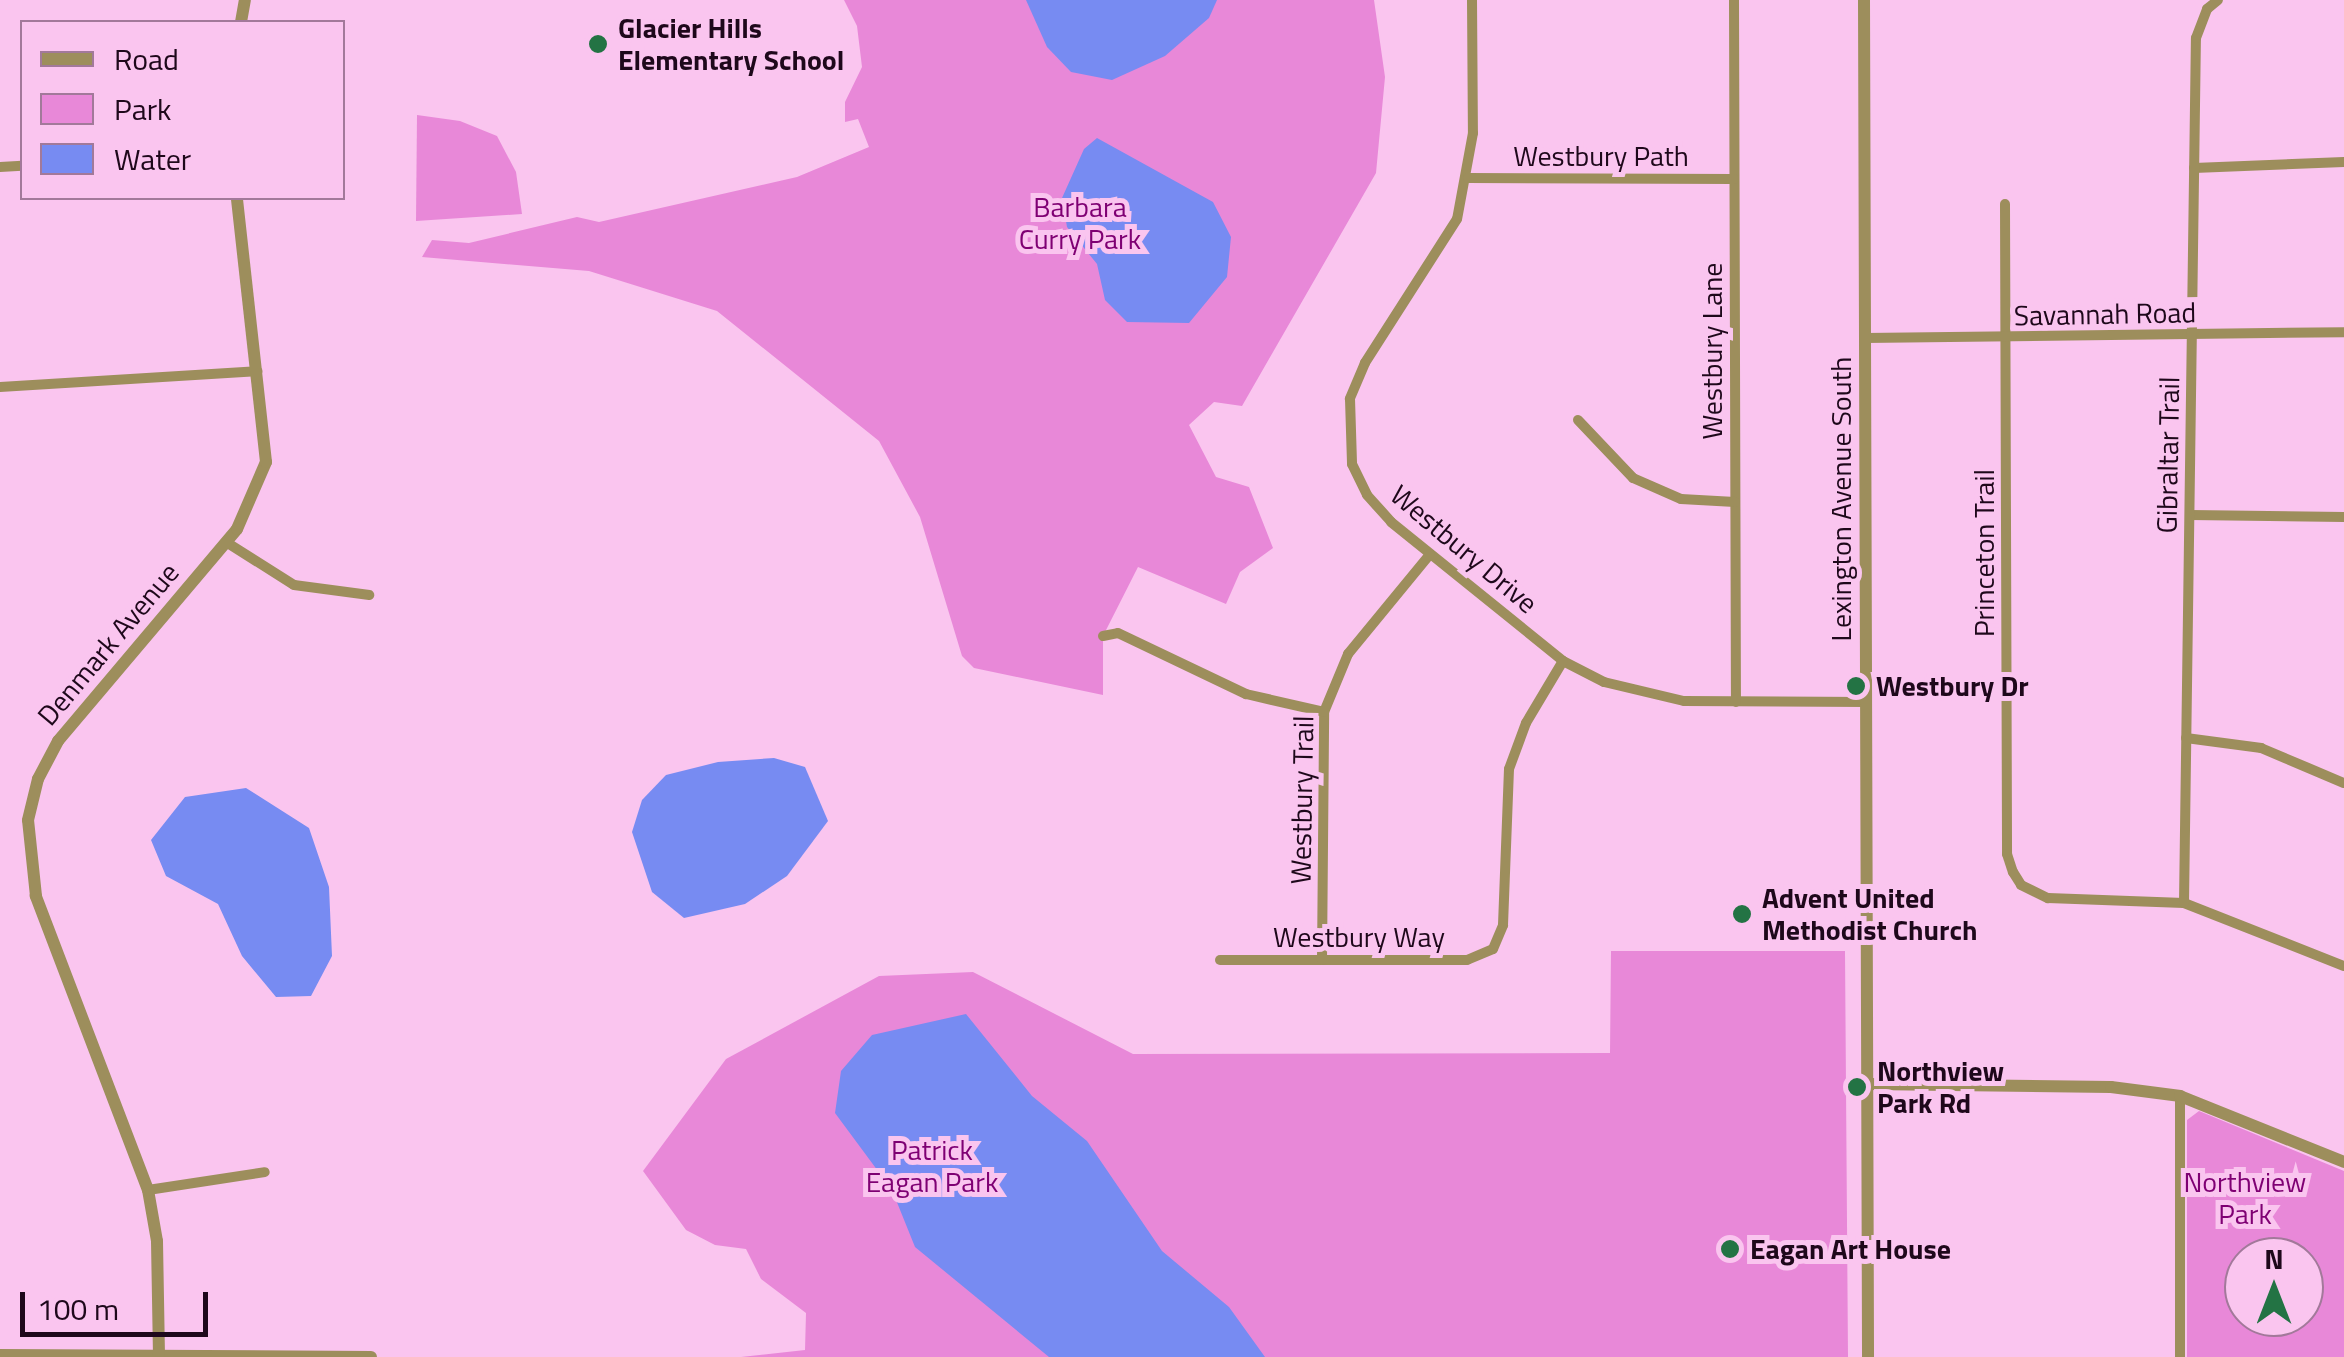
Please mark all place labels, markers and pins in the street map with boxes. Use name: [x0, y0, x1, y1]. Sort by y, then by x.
place label: Glacier Hills Elementary School: [618, 11, 844, 77]
marker: Glacier Hills Elementary School: [587, 33, 609, 55]
place label: Westbury Dr: [1876, 669, 2029, 703]
marker: Westbury Dr: [1845, 675, 1867, 697]
place label: Advent United Methodist Church: [1762, 881, 1977, 947]
marker: Advent United Methodist Church: [1731, 903, 1753, 925]
place label: Northview Park Rd: [1877, 1054, 2004, 1120]
marker: Northview Park Rd: [1846, 1076, 1868, 1098]
place label: Eagan Art House: [1750, 1232, 1951, 1266]
marker: Eagan Art House: [1719, 1238, 1741, 1260]

